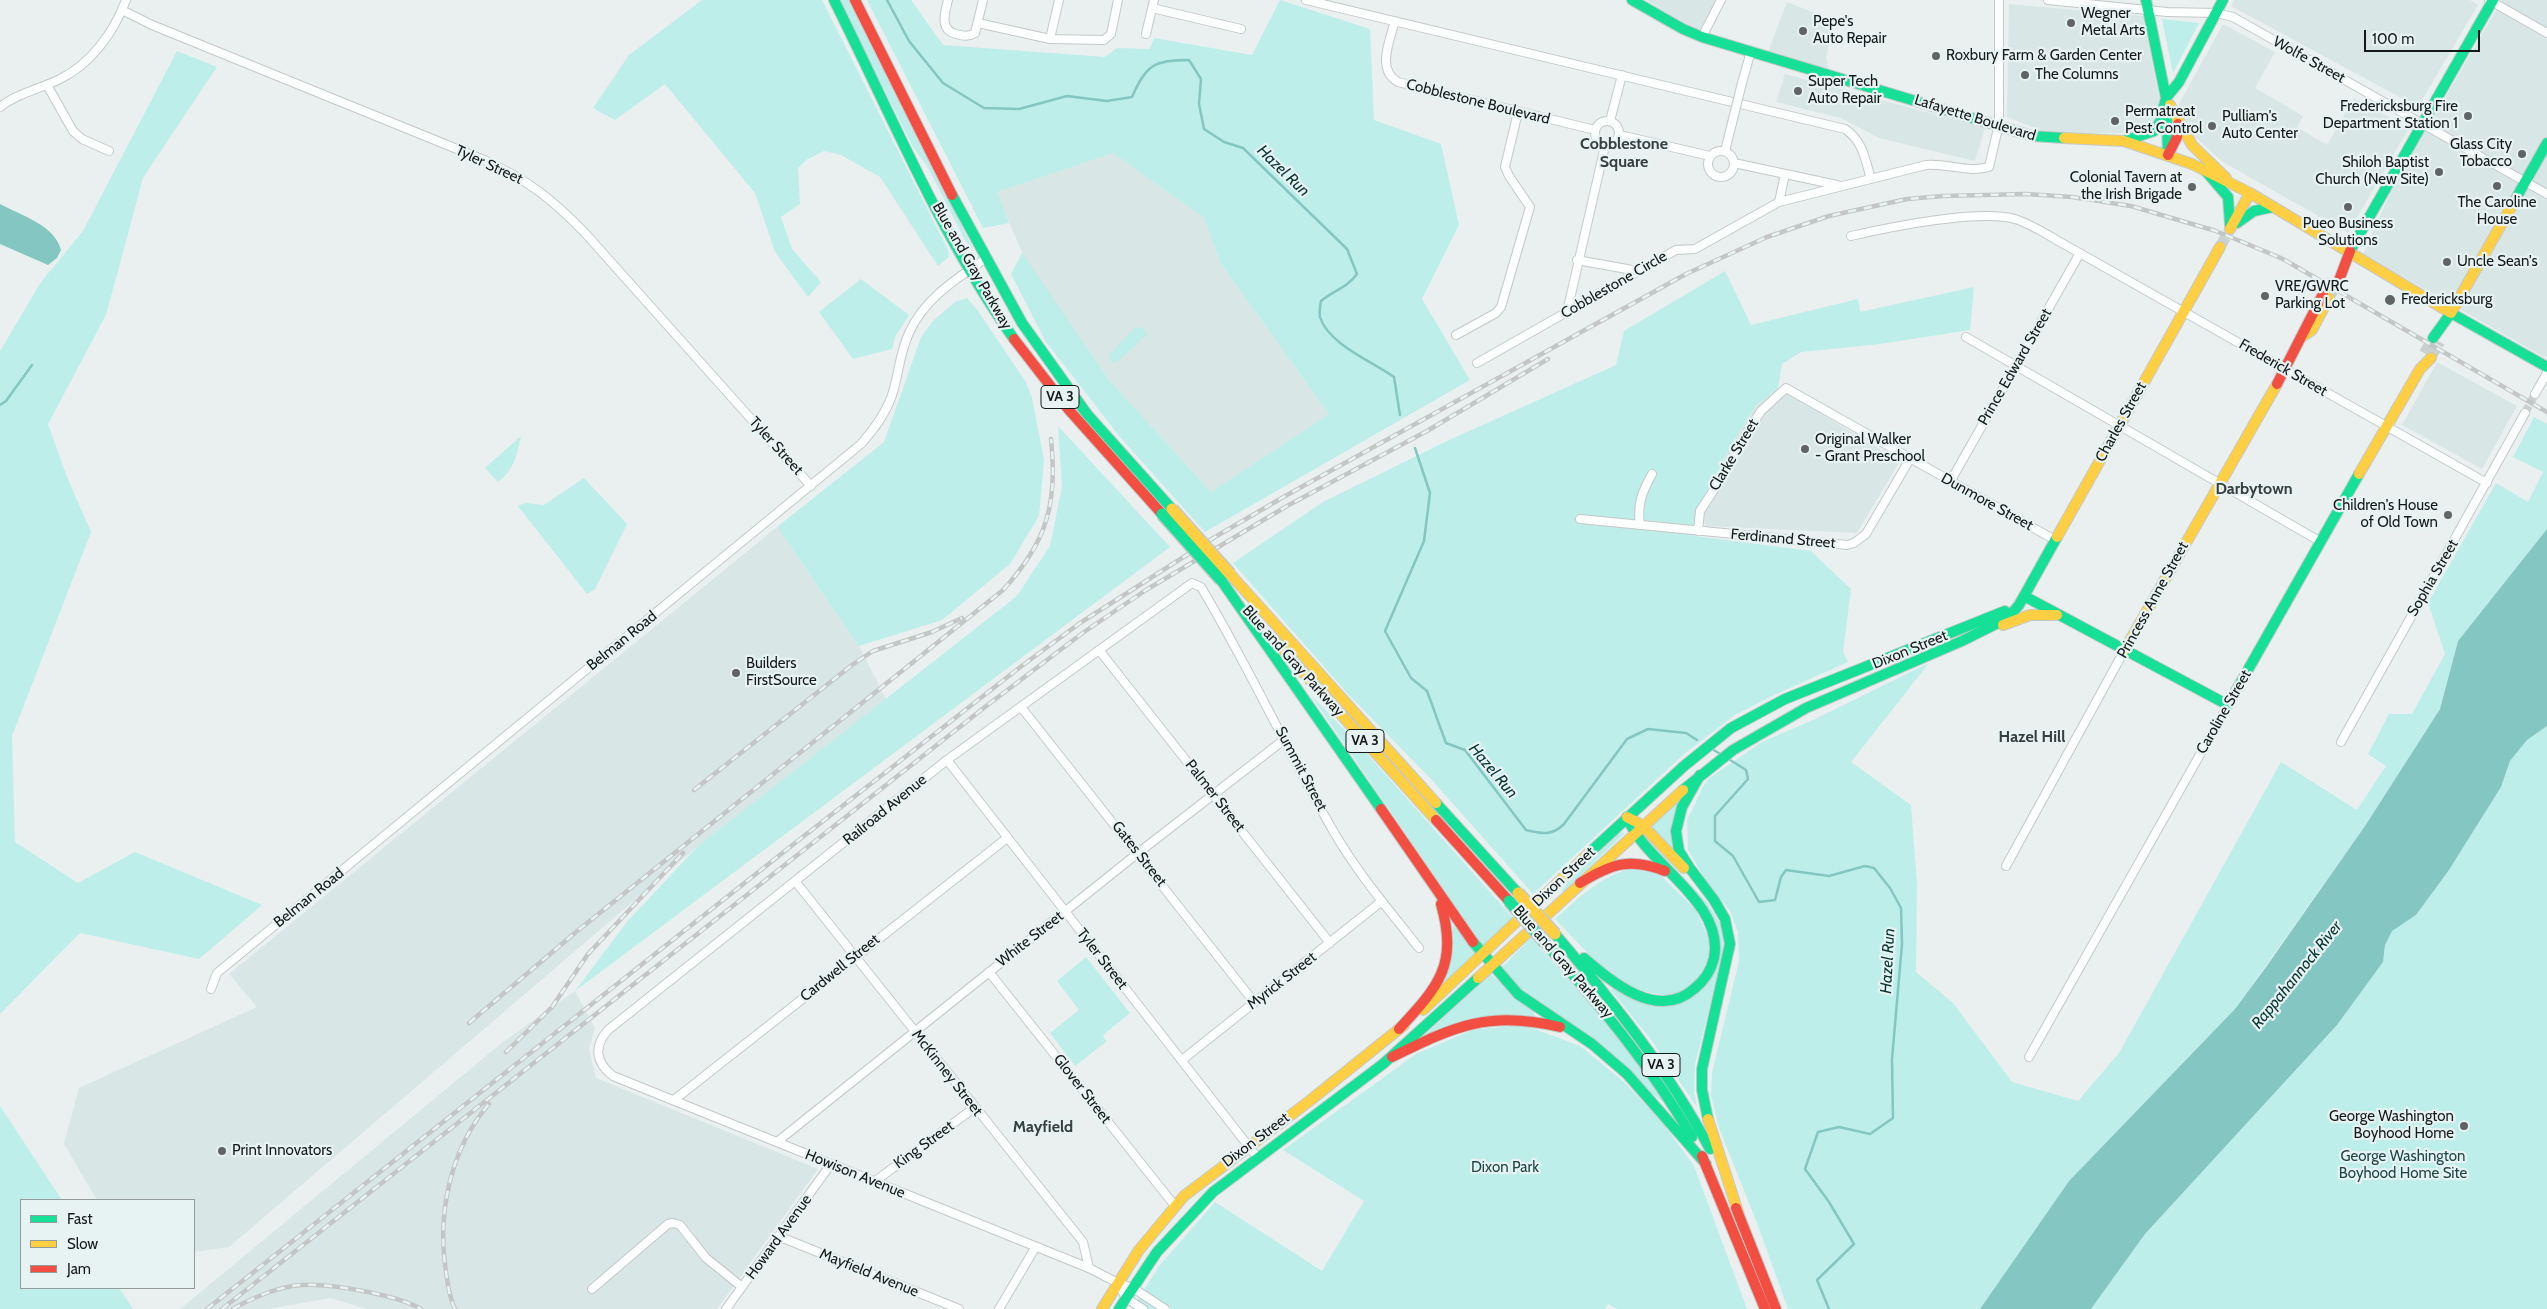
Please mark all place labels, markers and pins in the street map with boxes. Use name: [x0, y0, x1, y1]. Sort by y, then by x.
place label: Wegner Metal Arts: [2081, 5, 2145, 40]
place label: Pepe's Auto Repair: [1813, 13, 1886, 48]
marker: Wegner Metal Arts: [2065, 17, 2077, 29]
marker: Pepe's Auto Repair: [1797, 25, 1809, 37]
place label: Roxbury Farm & Garden Center: [1946, 47, 2142, 65]
marker: Roxbury Farm & Garden Center: [1930, 50, 1942, 62]
place label: The Columns: [2035, 66, 2119, 84]
marker: The Columns: [2019, 69, 2031, 81]
place label: Super Tech Auto Repair: [1808, 73, 1881, 108]
marker: Super Tech Auto Repair: [1792, 85, 1804, 97]
place label: Fredericksburg Fire Department Station 1: [2323, 98, 2458, 133]
place label: Permatreat Pest Control: [2125, 103, 2203, 138]
place label: Pulliam's Auto Center: [2222, 108, 2298, 143]
marker: Fredericksburg Fire Department Station 1: [2462, 110, 2474, 122]
marker: Permatreat Pest Control: [2109, 115, 2121, 127]
marker: Pulliam's Auto Center: [2206, 120, 2218, 132]
place label: Glass City Tobacco: [2450, 136, 2512, 171]
marker: Glass City Tobacco: [2516, 148, 2528, 160]
place label: Shiloh Baptist Church (New Site): [2315, 154, 2429, 189]
marker: Shiloh Baptist Church (New Site): [2433, 166, 2445, 178]
place label: Colonial Tavern at the Irish Brigade: [2070, 169, 2182, 204]
marker: The Caroline House: [2491, 180, 2503, 192]
marker: Colonial Tavern at the Irish Brigade: [2186, 181, 2198, 193]
place label: The Caroline House: [2457, 194, 2537, 229]
marker: Pueo Business Solutions: [2342, 201, 2354, 213]
place label: Pueo Business Solutions: [2303, 215, 2393, 250]
place label: Uncle Sean's: [2457, 253, 2538, 271]
marker: Uncle Sean's: [2441, 256, 2453, 268]
place label: VRE/GWRC Parking Lot: [2275, 278, 2349, 313]
marker: VRE/GWRC Parking Lot: [2259, 290, 2271, 302]
place label: Fredericksburg: [2401, 291, 2492, 309]
marker: Fredericksburg: [2383, 293, 2397, 307]
place label: Original Walker - Grant Preschool: [1815, 431, 1925, 466]
marker: Original Walker - Grant Preschool: [1799, 443, 1811, 455]
place label: Children's House of Old Town: [2333, 497, 2438, 532]
marker: Children's House of Old Town: [2442, 509, 2454, 521]
place label: Builders FirstSource: [746, 655, 817, 690]
marker: Builders FirstSource: [730, 667, 742, 679]
place label: George Washington Boyhood Home: [2329, 1108, 2454, 1143]
marker: George Washington Boyhood Home: [2458, 1120, 2470, 1132]
place label: Print Innovators: [232, 1142, 332, 1160]
marker: Print Innovators: [216, 1145, 228, 1157]

